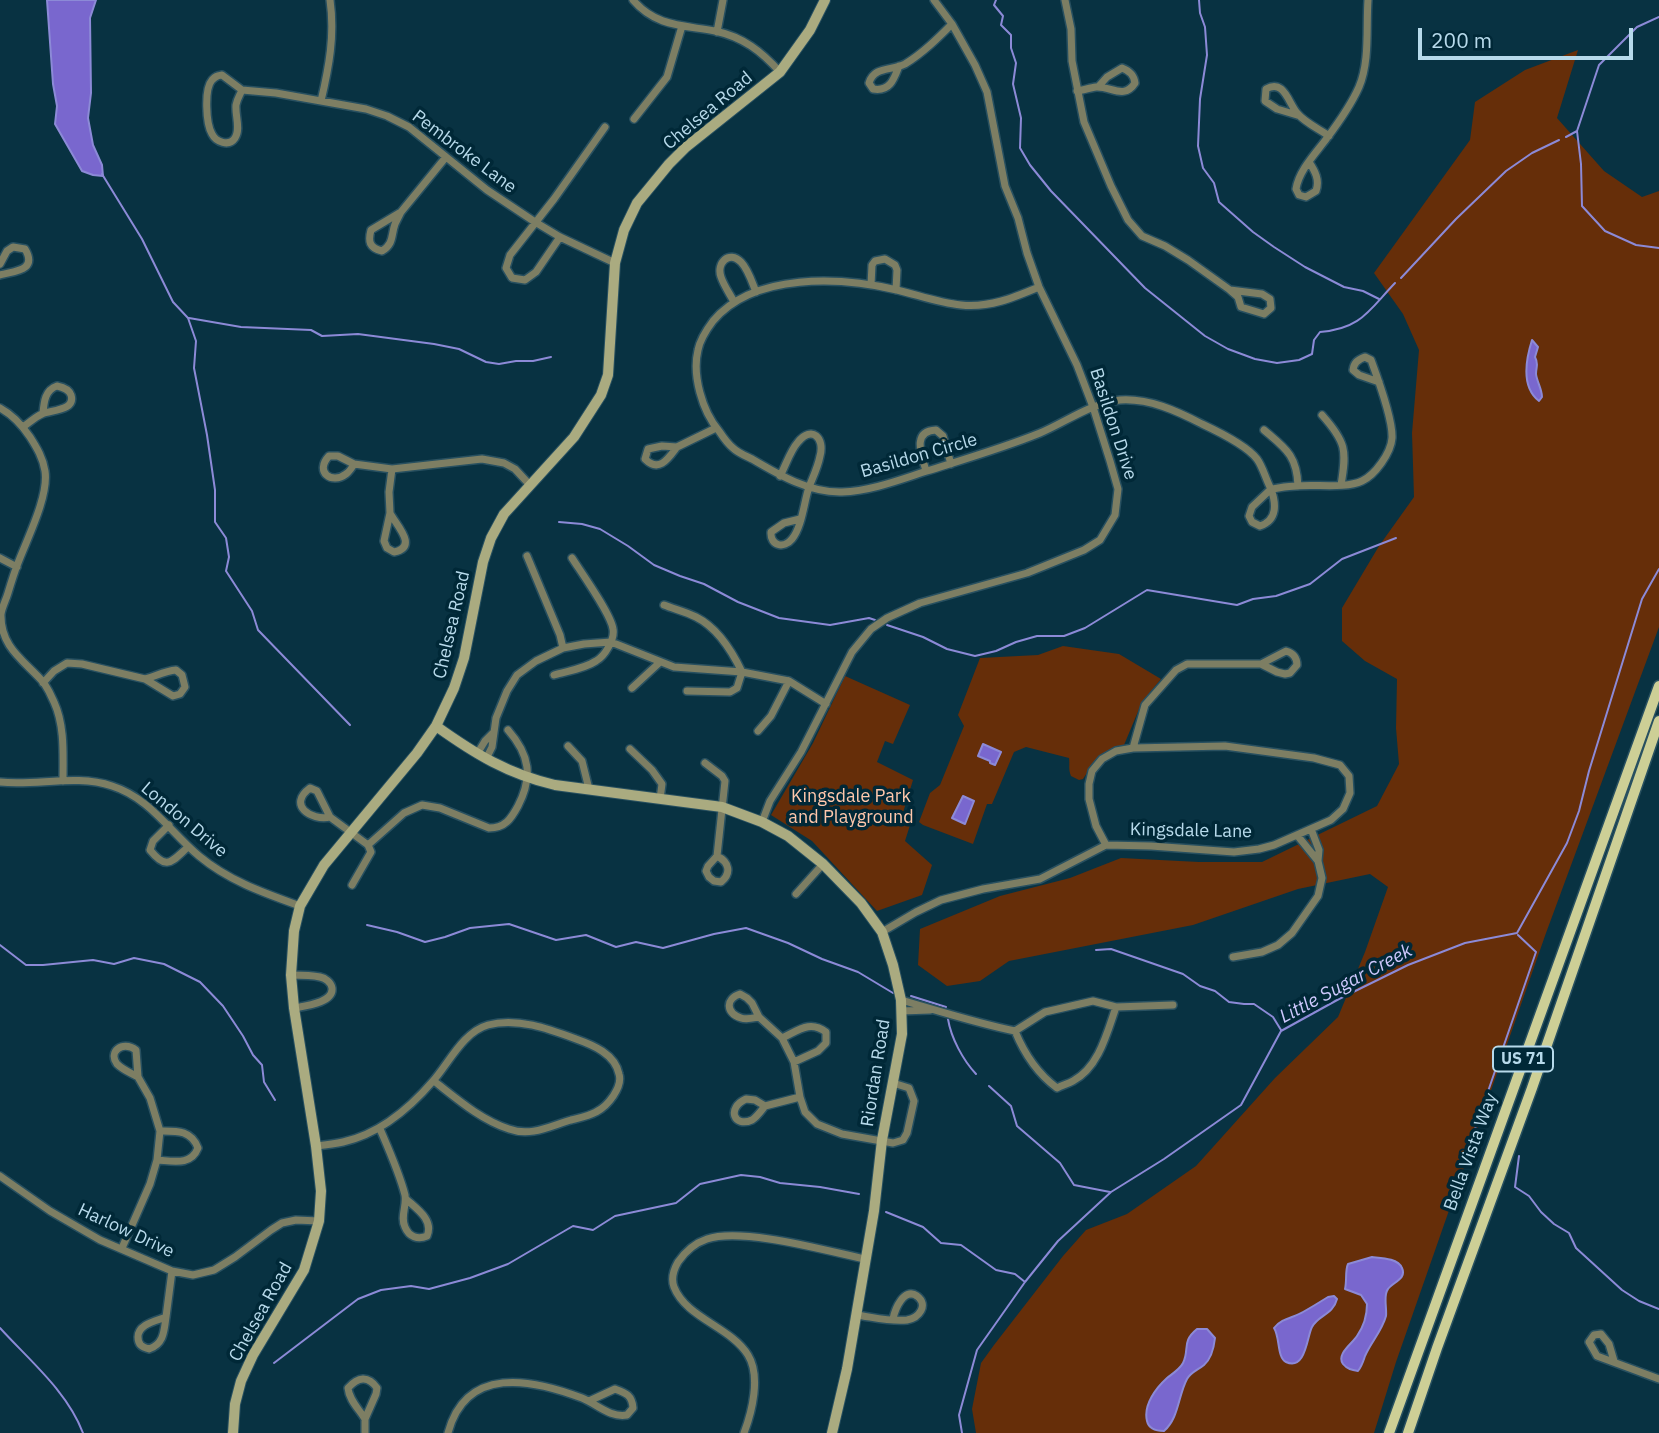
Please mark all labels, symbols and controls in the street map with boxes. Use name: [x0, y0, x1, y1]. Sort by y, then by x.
scale bar: [1421, 14, 1636, 58]
text: 200 m: [1431, 26, 1492, 54]
street label: Chelsea Road: [659, 67, 757, 155]
street label: Pembroke Lane: [408, 106, 520, 198]
street label: Basildon Drive: [1085, 365, 1141, 483]
street label: Basildon Circle: [858, 429, 980, 483]
street label: Chelsea Road: [429, 569, 475, 681]
street label: London Drive: [136, 778, 232, 862]
park label: Kingsdale Park and Playground: [788, 786, 914, 828]
street label: Kingsdale Lane: [1130, 819, 1252, 843]
water label: Little Sugar Creek: [1276, 939, 1416, 1029]
street label: Riordan Road: [857, 1018, 895, 1128]
road number: US 71: [1493, 1046, 1553, 1072]
street label: Bella Vista Way: [1440, 1090, 1502, 1214]
street label: Harlow Drive: [74, 1199, 178, 1263]
street label: Chelsea Road: [225, 1259, 297, 1365]

